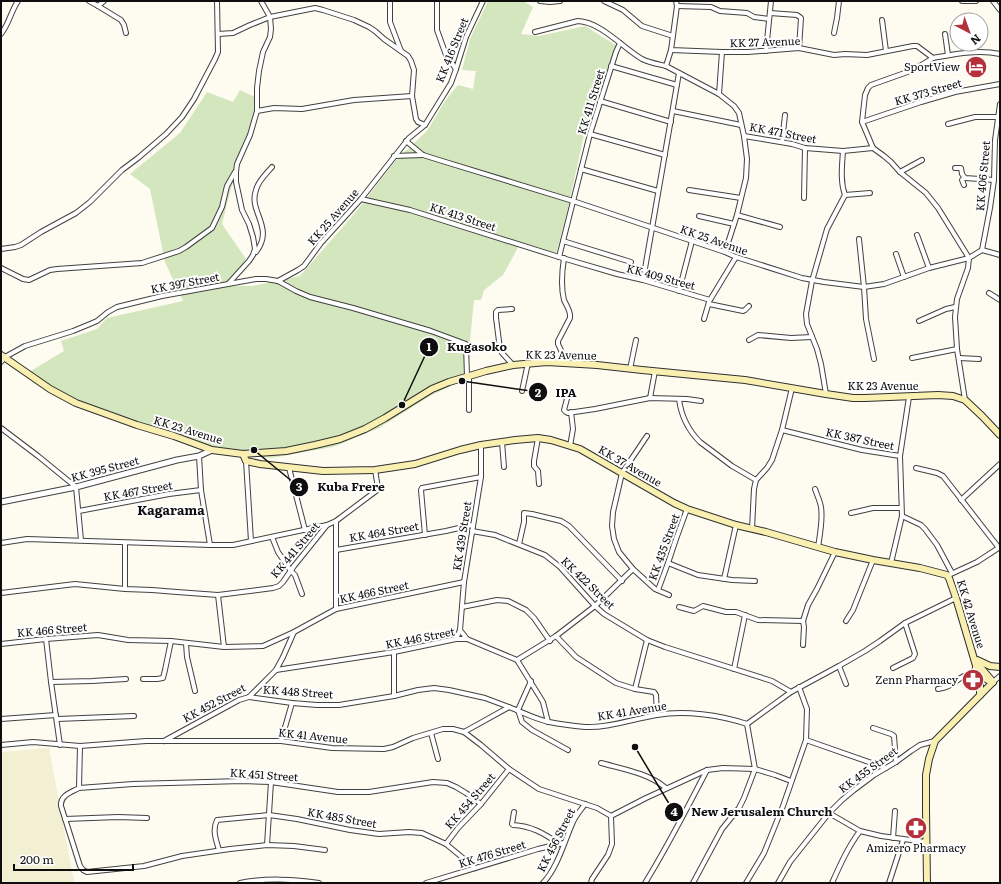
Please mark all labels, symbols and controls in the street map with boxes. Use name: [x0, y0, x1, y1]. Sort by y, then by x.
north arrow: [949, 12, 989, 52]
street label: KK 416 Street: [431, 14, 472, 85]
text: N: [967, 31, 985, 49]
street label: KK 27 Avenue: [729, 32, 801, 50]
hotel icon: SportView: [963, 54, 989, 80]
place label: SportView: [904, 58, 961, 74]
street label: KK 411 Street: [573, 67, 608, 136]
street label: KK 373 Street: [892, 74, 964, 108]
street label: KK 471 Street: [748, 118, 819, 146]
street label: KK 406 Street: [971, 139, 993, 212]
street label: KK 25 Avenue: [303, 184, 362, 248]
street label: KK 413 Street: [428, 198, 499, 234]
street label: KK 25 Avenue: [678, 220, 751, 258]
street label: KK 409 Street: [625, 259, 698, 293]
street label: KK 397 Street: [149, 267, 221, 297]
callout: Kugasoko: [419, 335, 515, 359]
text: 1: [427, 337, 432, 355]
text: Kugasoko: [447, 337, 507, 355]
street label: KK 23 Avenue: [525, 345, 597, 363]
street label: KK 23 Avenue: [847, 377, 919, 393]
callout: IPA: [528, 380, 585, 404]
text: 2: [535, 383, 542, 401]
text: IPA: [555, 383, 577, 401]
street label: KK 23 Avenue: [152, 411, 225, 447]
street label: KK 387 Street: [824, 423, 897, 453]
street label: KK 37 Avenue: [596, 440, 665, 490]
street label: KK 395 Street: [69, 451, 141, 485]
callout: Kuba Frere: [289, 475, 393, 499]
street label: KK 467 Street: [102, 476, 174, 504]
text: 3: [296, 477, 303, 495]
text: Kuba Frere: [317, 477, 385, 495]
street label: KK 439 Street: [448, 499, 474, 572]
district label: Kagarama: [137, 500, 205, 519]
street label: KK 435 Street: [644, 511, 683, 582]
street label: KK 441 Street: [266, 517, 323, 581]
street label: KK 464 Street: [348, 517, 420, 545]
street label: KK 422 Street: [558, 552, 620, 613]
street label: KK 466 Street: [338, 576, 410, 606]
street label: KK 42 Avenue: [954, 577, 990, 650]
street label: KK 466 Street: [16, 618, 88, 640]
street label: KK 446 Street: [384, 622, 456, 652]
pharmacy icon: Zenn Pharmacy: [960, 667, 986, 693]
place label: Zenn Pharmacy: [875, 671, 959, 687]
street label: KK 452 Street: [179, 678, 248, 726]
street label: KK 448 Street: [262, 681, 334, 701]
street label: KK 41 Avenue: [596, 697, 668, 723]
street label: KK 41 Avenue: [277, 723, 349, 747]
street label: KK 455 Street: [835, 742, 901, 796]
street label: KK 451 Street: [229, 764, 299, 784]
street label: KK 454 Street: [440, 768, 499, 832]
callout: New Jerusalem Church: [664, 800, 841, 824]
text: 4: [670, 802, 678, 820]
text: New Jerusalem Church: [691, 802, 833, 820]
street label: KK 485 Street: [306, 803, 379, 831]
street label: KK 456 Street: [532, 804, 578, 874]
pharmacy icon: Amizero Pharmacy: [903, 815, 929, 841]
street label: KK 476 Street: [456, 835, 528, 871]
place label: Amizero Pharmacy: [866, 839, 967, 855]
scale bar: [14, 846, 133, 872]
text: 200 m: [20, 850, 54, 868]

